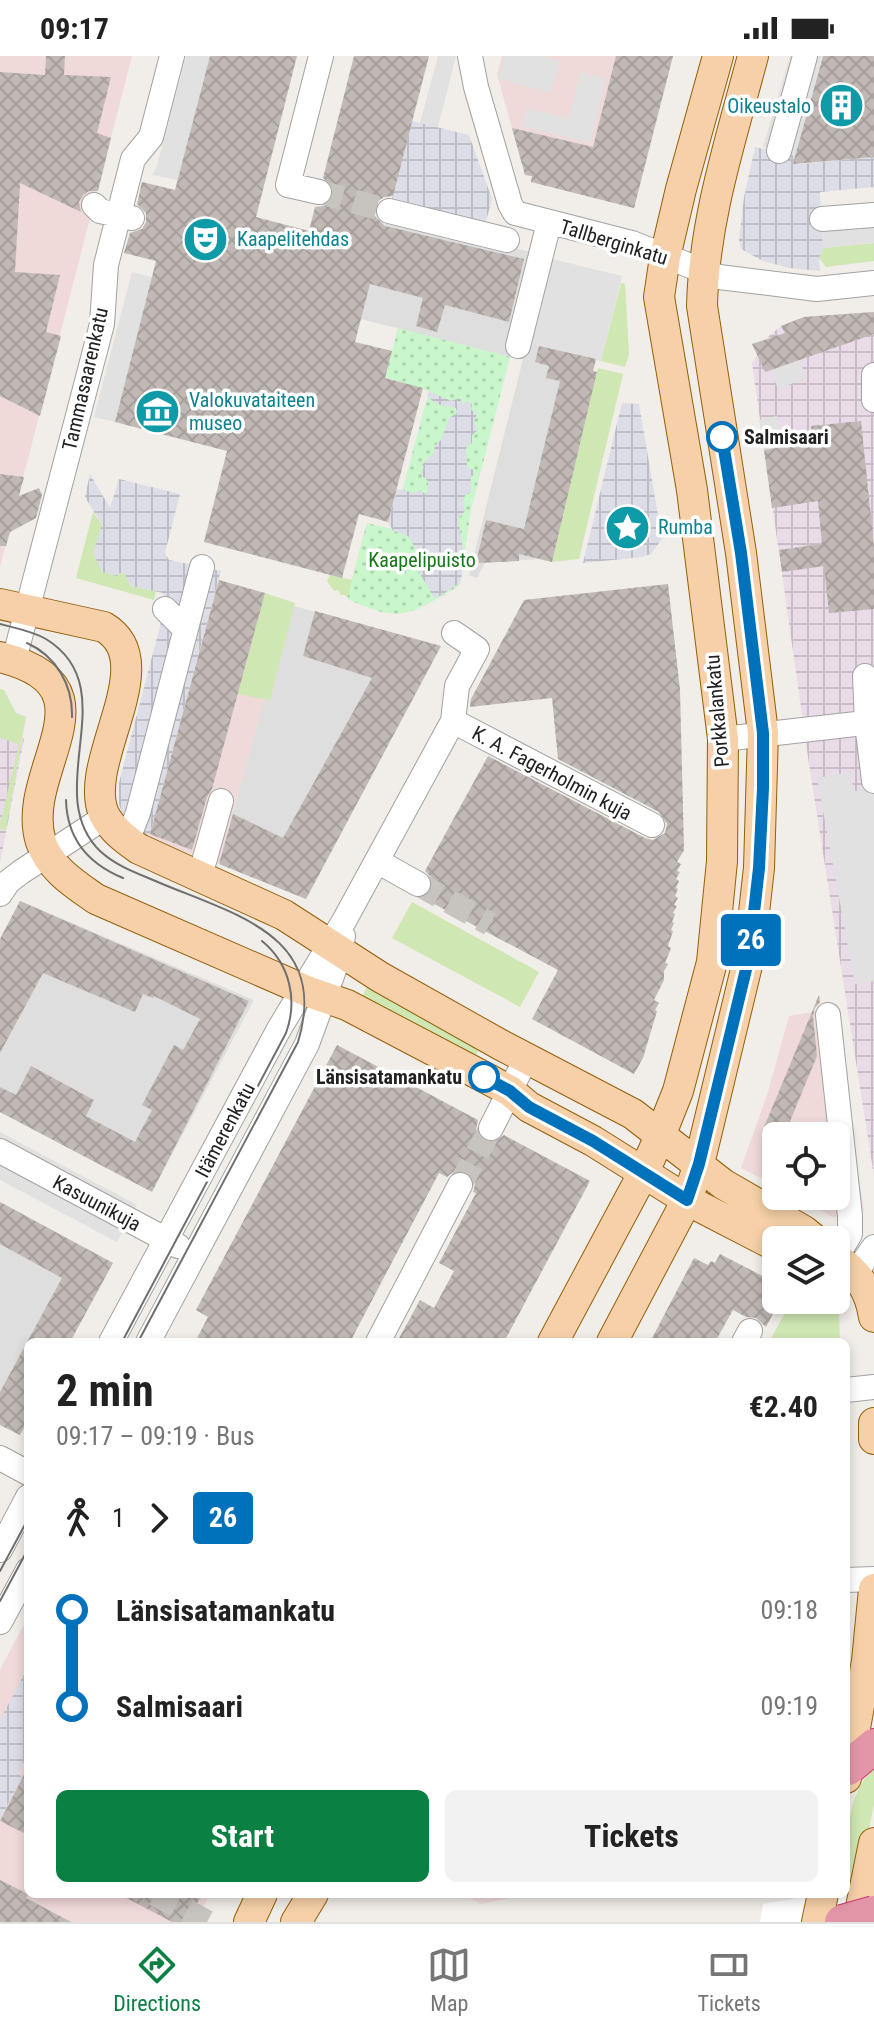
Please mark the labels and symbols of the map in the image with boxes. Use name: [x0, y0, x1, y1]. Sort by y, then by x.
building icon: Oikeustalo: [818, 82, 866, 130]
place label: Oikeustalo: [727, 94, 811, 118]
street label: Tallberginkatu: [557, 214, 671, 270]
theatre icon: Kaapelitehdas: [182, 215, 230, 263]
place label: Kaapelitehdas: [237, 227, 349, 251]
street label: Tammasaarenkatu: [57, 305, 113, 453]
museum icon: Valokuvataiteen museo: [134, 387, 182, 435]
place label: Valokuvataiteen museo: [189, 388, 315, 435]
marker: Salmisaari: [707, 422, 737, 452]
place label: Salmisaari: [744, 425, 829, 449]
place icon: Rumba: [603, 503, 651, 551]
place label: Rumba: [658, 515, 713, 539]
park label: Kaapelipuisto: [368, 548, 476, 572]
street label: Porkkalankatu: [700, 654, 734, 768]
street label: K. A. Fagerholmin kuja: [468, 721, 636, 825]
line badge: 26: [715, 914, 787, 966]
marker: Länsisatamankatu: [469, 1062, 499, 1092]
place label: Länsisatamankatu: [316, 1065, 462, 1089]
street label: Itämerenkatu: [190, 1078, 260, 1182]
street label: Kasuunikuja: [49, 1170, 145, 1236]

